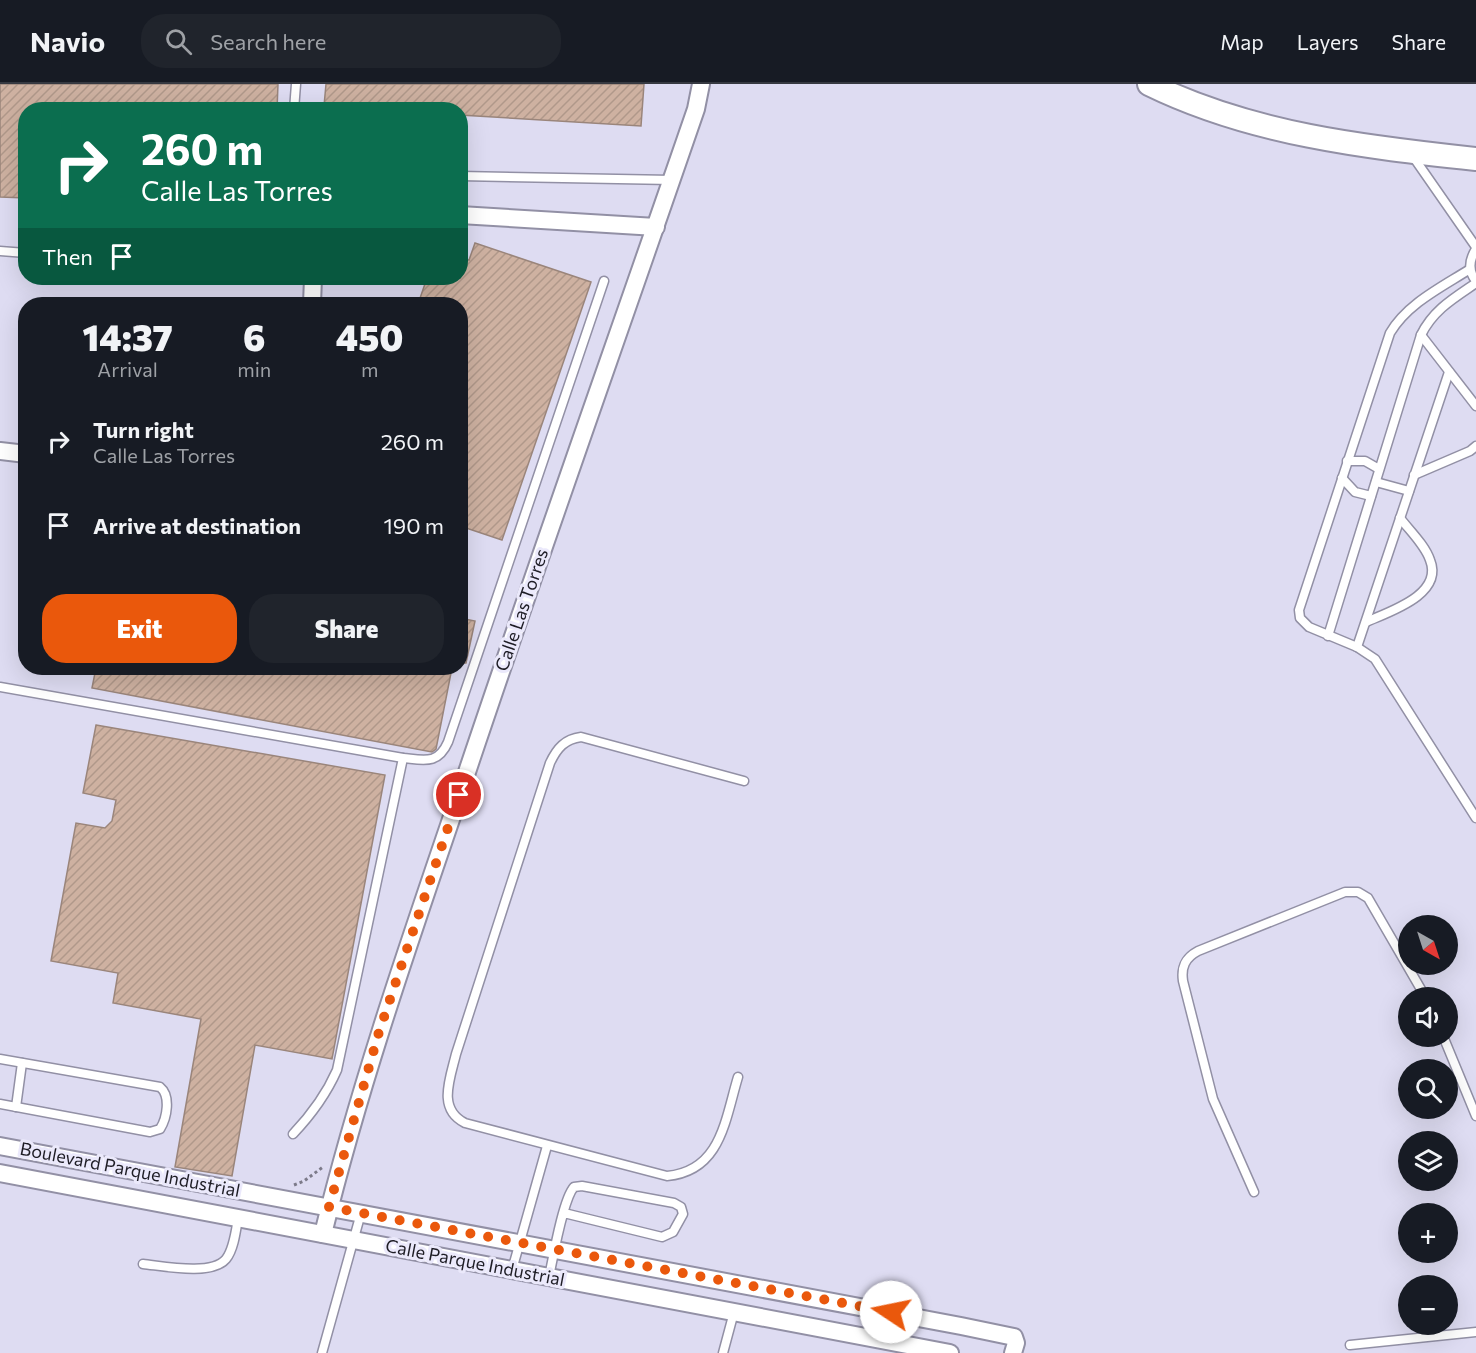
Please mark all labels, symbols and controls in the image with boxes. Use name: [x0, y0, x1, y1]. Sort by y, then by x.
search box: [141, 14, 561, 68]
text: Navio: [30, 24, 105, 58]
icon: search: [162, 25, 195, 58]
text: Search here: [210, 28, 326, 55]
text: Map: [1220, 29, 1264, 54]
text: Layers: [1297, 29, 1359, 54]
text: Share: [1392, 29, 1446, 54]
text: 260 m: [141, 122, 263, 174]
icon: right: [42, 126, 120, 204]
text: Calle Las Torres: [141, 174, 333, 207]
icon: arrive: [105, 240, 138, 273]
text: Then: [42, 243, 93, 270]
text: 14:37: [82, 314, 173, 358]
text: 6: [243, 314, 265, 358]
text: 450: [336, 314, 403, 358]
text: Arrival: [97, 357, 158, 381]
text: min: [237, 357, 271, 381]
text: m: [361, 357, 378, 381]
text: Turn right: [93, 416, 194, 443]
icon: right: [42, 425, 75, 458]
text: 260 m: [381, 428, 444, 455]
text: Calle Las Torres: [93, 443, 235, 467]
icon: arrive: [42, 509, 75, 542]
text: Arrive at destination: [93, 512, 301, 539]
text: 190 m: [383, 512, 444, 539]
street label: Calle Las Torres: [490, 546, 552, 674]
button: Exit: [42, 594, 237, 663]
button: Share: [249, 594, 444, 663]
pin: [433, 769, 484, 820]
icon: arrive: [442, 778, 475, 811]
north arrow: [1398, 915, 1458, 975]
map controls: [1398, 915, 1458, 1335]
button: sound: [1398, 987, 1458, 1047]
button: search: [1398, 1059, 1458, 1119]
button: layers: [1398, 1131, 1458, 1191]
street label: Boulevard Parque Industrial: [18, 1137, 242, 1201]
button: +: [1398, 1203, 1458, 1263]
street label: Calle Parque Industrial: [384, 1234, 567, 1290]
button: −: [1398, 1275, 1458, 1335]
position arrow: [859, 1280, 923, 1344]

